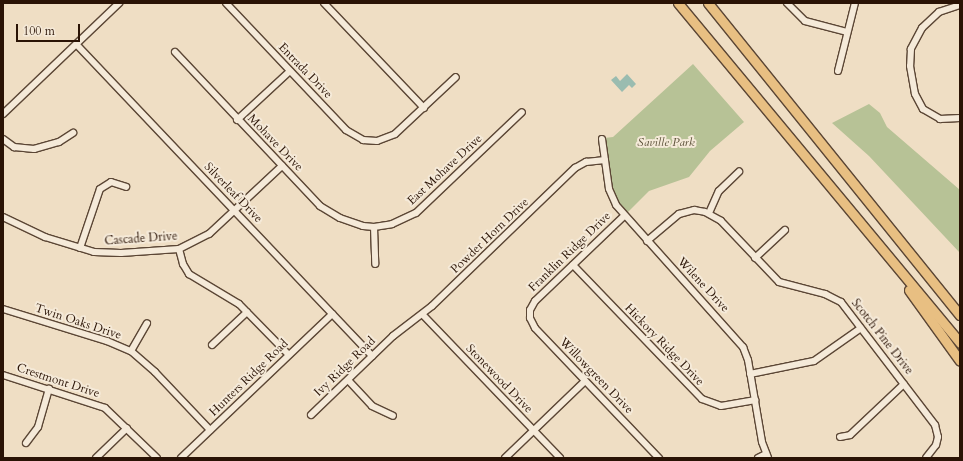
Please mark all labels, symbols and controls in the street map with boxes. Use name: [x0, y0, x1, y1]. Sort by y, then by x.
scale bar: [18, 16, 82, 42]
text: 100 m: [23, 23, 55, 39]
street label: Entrada Drive: [275, 40, 335, 102]
street label: Mohave Drive: [244, 112, 306, 174]
street label: East Mohave Drive: [405, 132, 485, 208]
park label: Saville Park: [637, 136, 695, 150]
street label: Silverleaf Drive: [201, 160, 265, 226]
street label: Powder Horn Drive: [448, 195, 532, 277]
street label: Franklin Ridge Drive: [526, 209, 614, 295]
street label: Cascade Drive: [104, 229, 178, 249]
street label: Wilene Drive: [674, 255, 732, 315]
street label: Scotch Pine Drive: [848, 296, 916, 378]
street label: Twin Oaks Drive: [33, 301, 123, 343]
street label: Hickory Ridge Drive: [621, 301, 707, 389]
street label: Ivy Ridge Road: [311, 334, 379, 400]
street label: Willowgreen Drive: [556, 335, 636, 417]
street label: Hunters Ridge Road: [207, 337, 291, 419]
street label: Stonewood Drive: [463, 342, 535, 416]
street label: Crestmont Drive: [15, 361, 101, 401]

